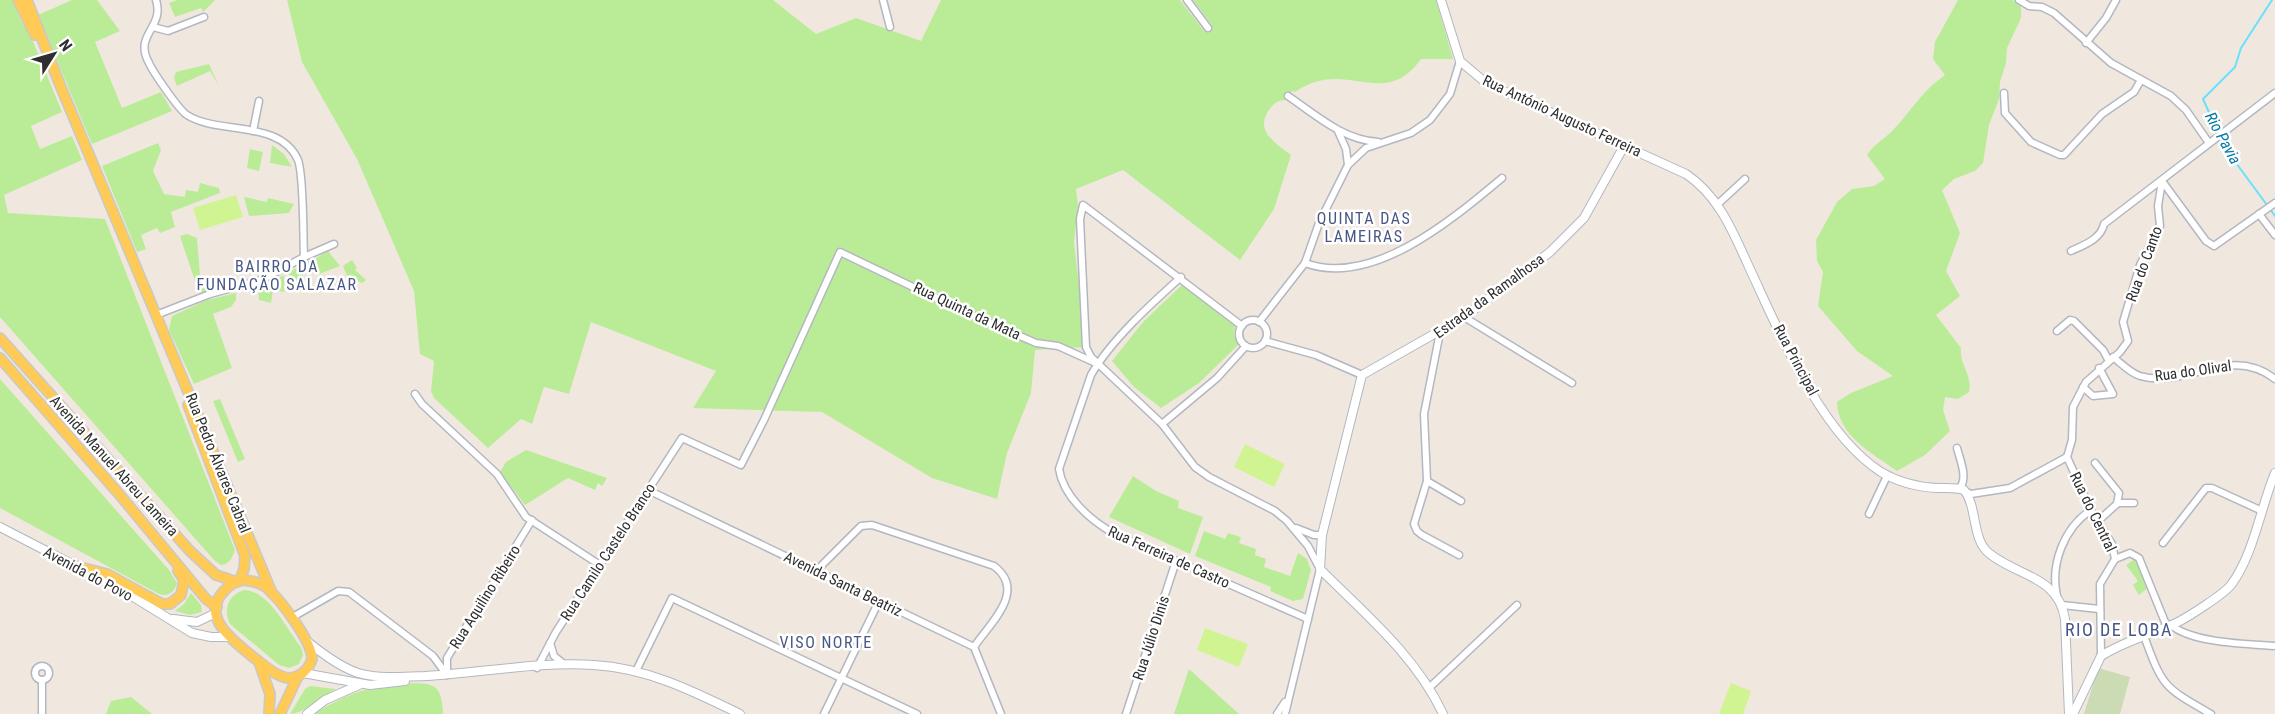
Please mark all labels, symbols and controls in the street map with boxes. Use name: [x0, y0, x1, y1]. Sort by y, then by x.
north arrow: [24, 24, 84, 84]
text: N: [55, 36, 76, 55]
street label: Rua António Augusto Ferreira: [1480, 71, 1644, 161]
water label: Rio Pavia: [2201, 109, 2245, 167]
district label: QUINTA DAS LAMEIRAS: [1317, 209, 1411, 246]
street label: Rua do Canto: [2122, 224, 2166, 304]
street label: Estrada da Ramalhosa: [1430, 250, 1548, 342]
district label: BAIRRO DA FUNDAÇÃO SALAZAR: [197, 257, 357, 294]
street label: Rua Quinta da Mata: [911, 278, 1023, 344]
street label: Rua Principal: [1770, 321, 1822, 399]
street label: Rua do Olival: [2154, 357, 2232, 385]
street label: Rua Pedro Álvares Cabral: [182, 390, 254, 536]
street label: Avenida Manuel Abreu Lameira: [46, 392, 182, 540]
street label: Rua do Central: [2066, 469, 2120, 555]
street label: Rua Camilo Castelo Branco: [557, 480, 659, 624]
street label: Rua Ferreira de Castro: [1105, 522, 1233, 592]
street label: Rua Aquilino Ribeiro: [446, 542, 524, 652]
street label: Avenida do Povo: [40, 543, 136, 605]
street label: Avenida Santa Beatriz: [781, 548, 905, 620]
street label: Rua Júlio Dinis: [1129, 593, 1173, 683]
district label: RIO DE LOBA: [2065, 619, 2173, 640]
district label: VISO NORTE: [779, 633, 873, 652]

